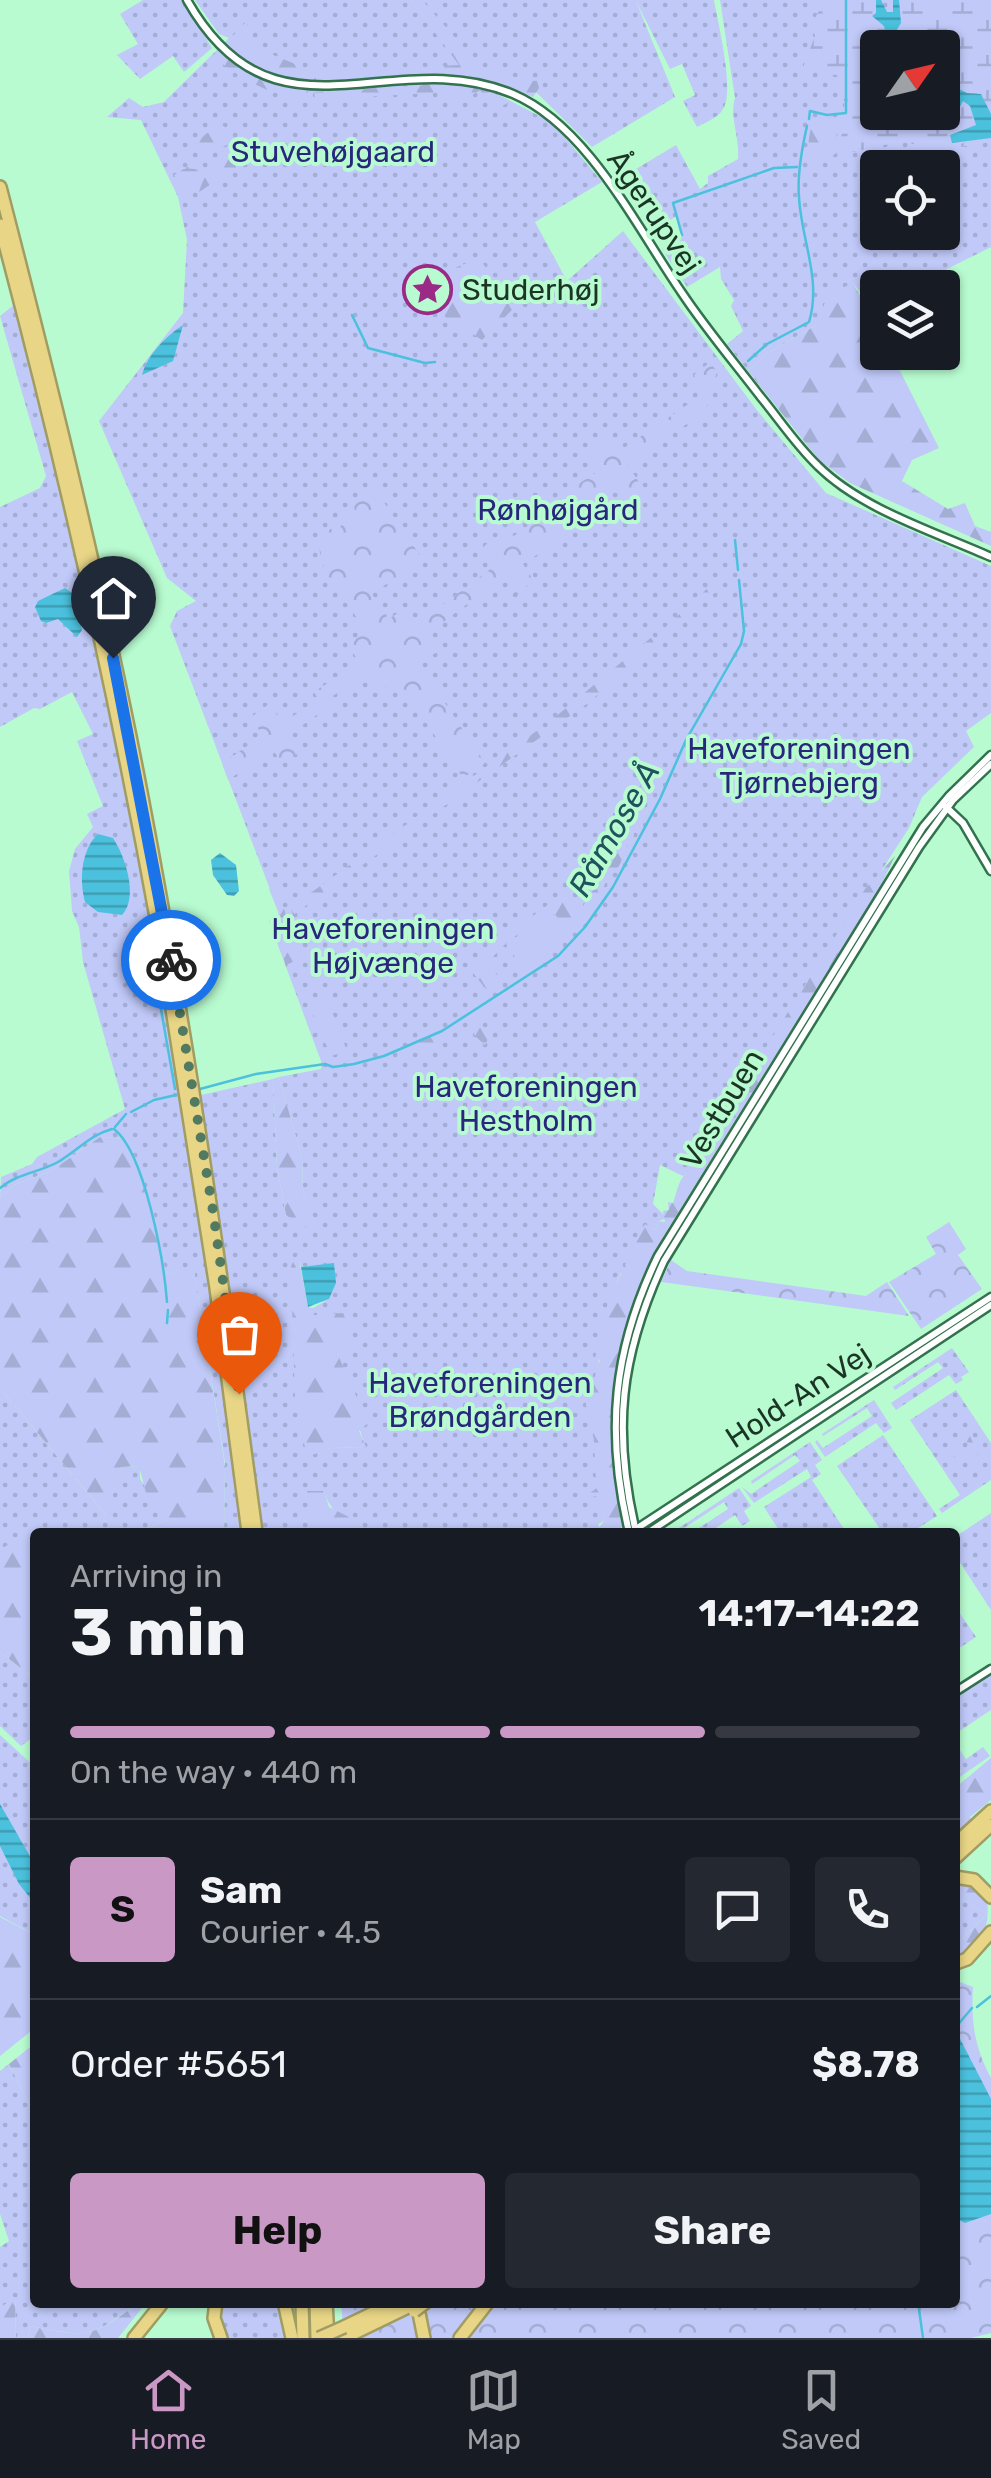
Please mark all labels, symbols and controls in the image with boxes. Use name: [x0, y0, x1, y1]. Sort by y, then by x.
north arrow: [860, 30, 960, 130]
map controls: [860, 30, 960, 370]
park label: Stuvehøjgaard: [231, 134, 435, 170]
street label: Ågerupvej: [599, 143, 709, 281]
button: locate: [860, 150, 960, 250]
place icon: Studerhøj: [401, 264, 453, 316]
button: layers: [860, 270, 960, 370]
place label: Studerhøj: [462, 272, 600, 308]
park label: Rønhøjgård: [477, 492, 639, 528]
pin: [71, 556, 156, 659]
icon: home: [86, 571, 141, 626]
park label: Haveforeningen Tjørnebjerg: [687, 731, 911, 801]
water label: Råmose Å: [560, 755, 668, 903]
courier: [121, 910, 221, 1010]
park label: Haveforeningen Højvænge: [271, 911, 495, 981]
icon: bike: [144, 933, 199, 988]
street label: Vestbuen: [672, 1043, 772, 1175]
park label: Haveforeningen Hestholm: [414, 1069, 638, 1139]
pin: [197, 1292, 282, 1395]
icon: bag: [212, 1307, 267, 1362]
street label: Hold-An Vej: [719, 1336, 877, 1456]
park label: Haveforeningen Brøndgården: [368, 1365, 592, 1435]
text: Arriving in: [70, 1557, 222, 1595]
text: 14:17–14:22: [699, 1590, 920, 1636]
text: 3 min: [70, 1594, 247, 1671]
text: On the way · 440 m: [70, 1753, 357, 1791]
button: chat: [685, 1857, 790, 1962]
button: phone: [815, 1857, 920, 1962]
text: Sam: [200, 1867, 282, 1913]
text: S: [110, 1886, 135, 1932]
text: Courier · 4.5: [200, 1913, 381, 1951]
text: Order #5651: [70, 2041, 287, 2087]
text: $8.78: [812, 2041, 920, 2087]
button: Help: [70, 2173, 485, 2288]
button: Share: [505, 2173, 920, 2288]
tab: Home: [130, 2363, 207, 2456]
tab: Map: [466, 2363, 521, 2456]
tab: Saved: [781, 2363, 861, 2456]

